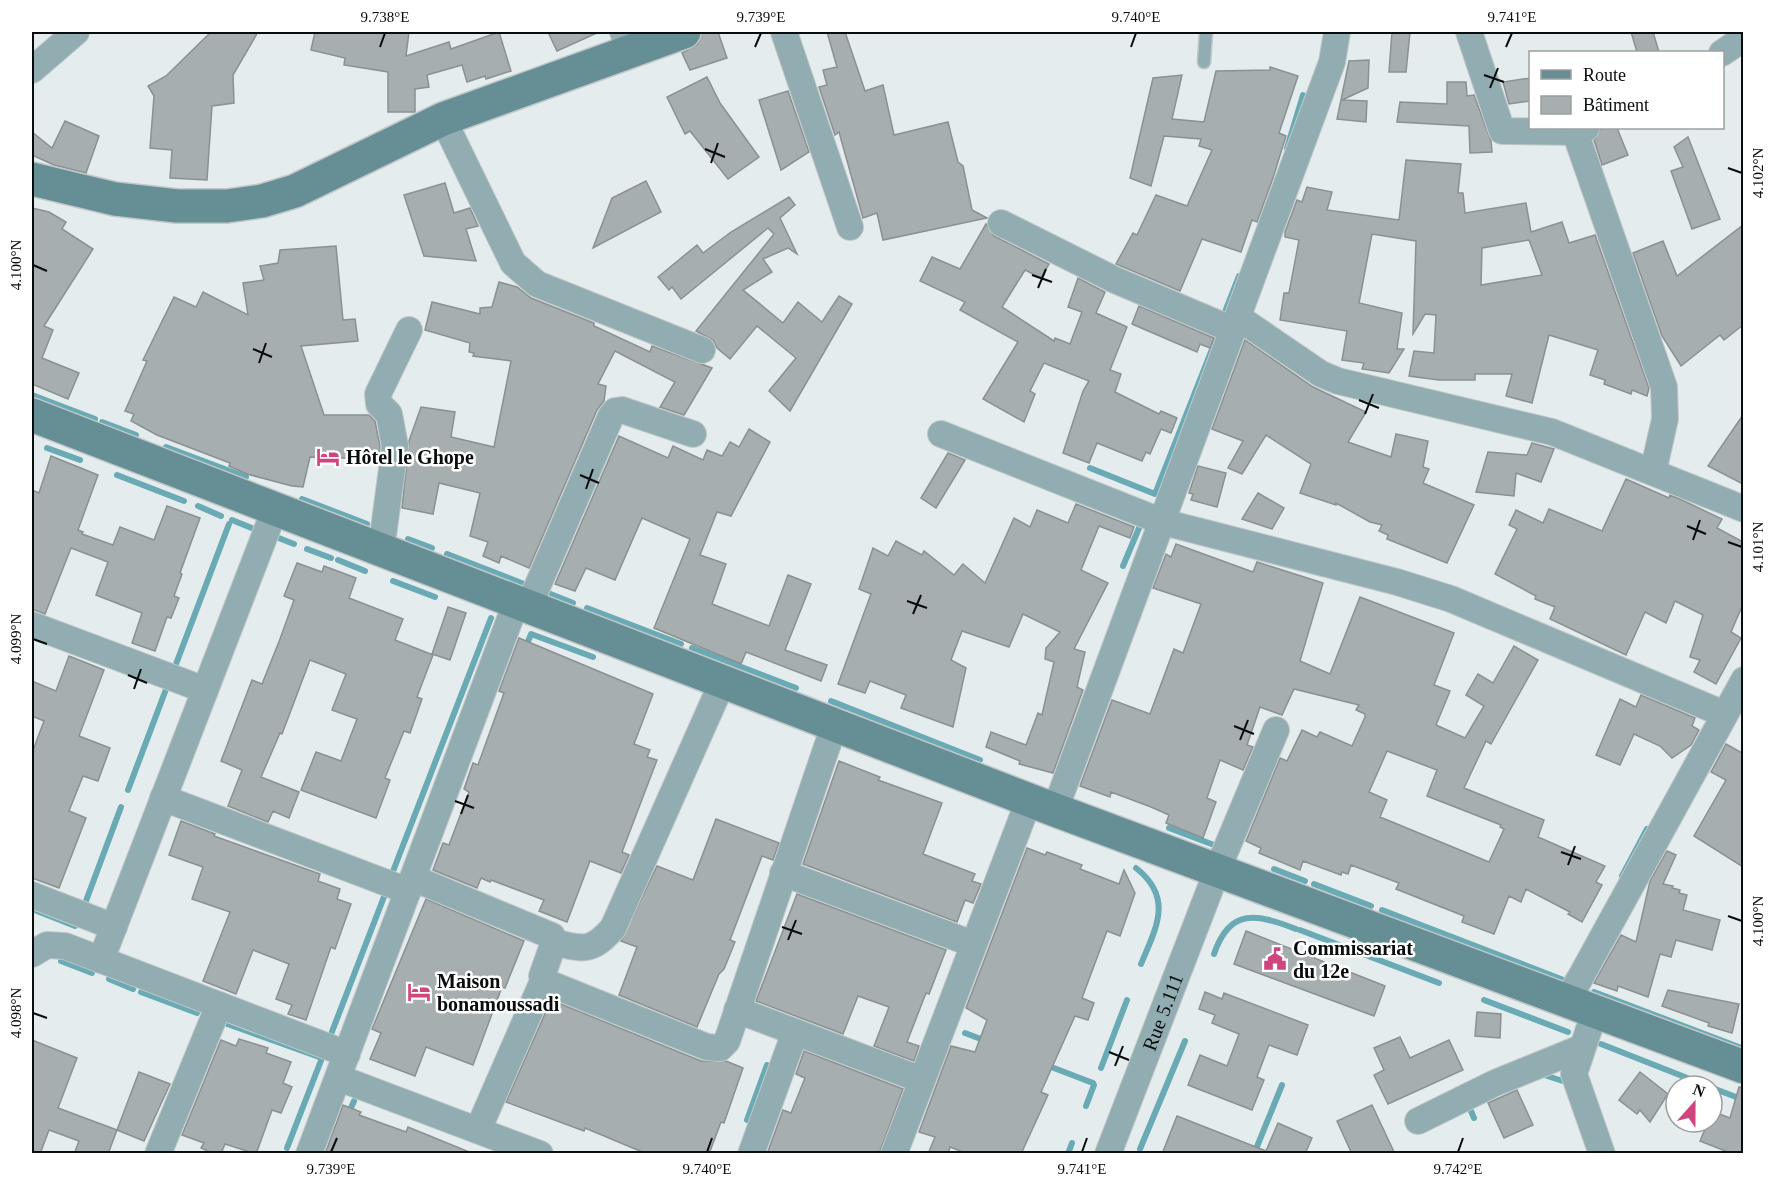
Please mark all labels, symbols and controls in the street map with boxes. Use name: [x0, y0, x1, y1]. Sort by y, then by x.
text: 9.738°E: [361, 9, 409, 25]
text: 9.739°E: [737, 9, 785, 25]
text: 9.740°E: [1112, 9, 1160, 25]
text: 9.741°E: [1488, 9, 1536, 25]
legend: [1529, 51, 1724, 129]
text: Route: [1583, 65, 1626, 85]
text: Bâtiment: [1583, 95, 1649, 115]
text: 4.102°N: [1750, 148, 1766, 198]
text: 4.100°N: [8, 240, 24, 290]
hotel icon: Hôtel le Ghope: [315, 444, 341, 470]
place label: Hôtel le Ghope: [346, 446, 474, 469]
text: 4.101°N: [1750, 522, 1766, 572]
text: 4.099°N: [8, 614, 24, 664]
text: 4.100°N: [1750, 896, 1766, 946]
place label: Commissariat du 12e: [1293, 937, 1413, 982]
public building icon: Commissariat du 12e: [1262, 946, 1288, 972]
place label: Maison bonamoussadi: [437, 970, 560, 1015]
street label: Rue 5.111: [1138, 971, 1187, 1054]
hotel icon: Maison bonamoussadi: [406, 979, 432, 1005]
text: 4.098°N: [8, 988, 24, 1038]
north arrow: [1664, 1074, 1724, 1134]
text: N: [1691, 1080, 1708, 1101]
text: 9.739°E: [307, 1161, 355, 1177]
text: 9.740°E: [683, 1161, 731, 1177]
text: 9.741°E: [1058, 1161, 1106, 1177]
text: 9.742°E: [1434, 1161, 1482, 1177]

